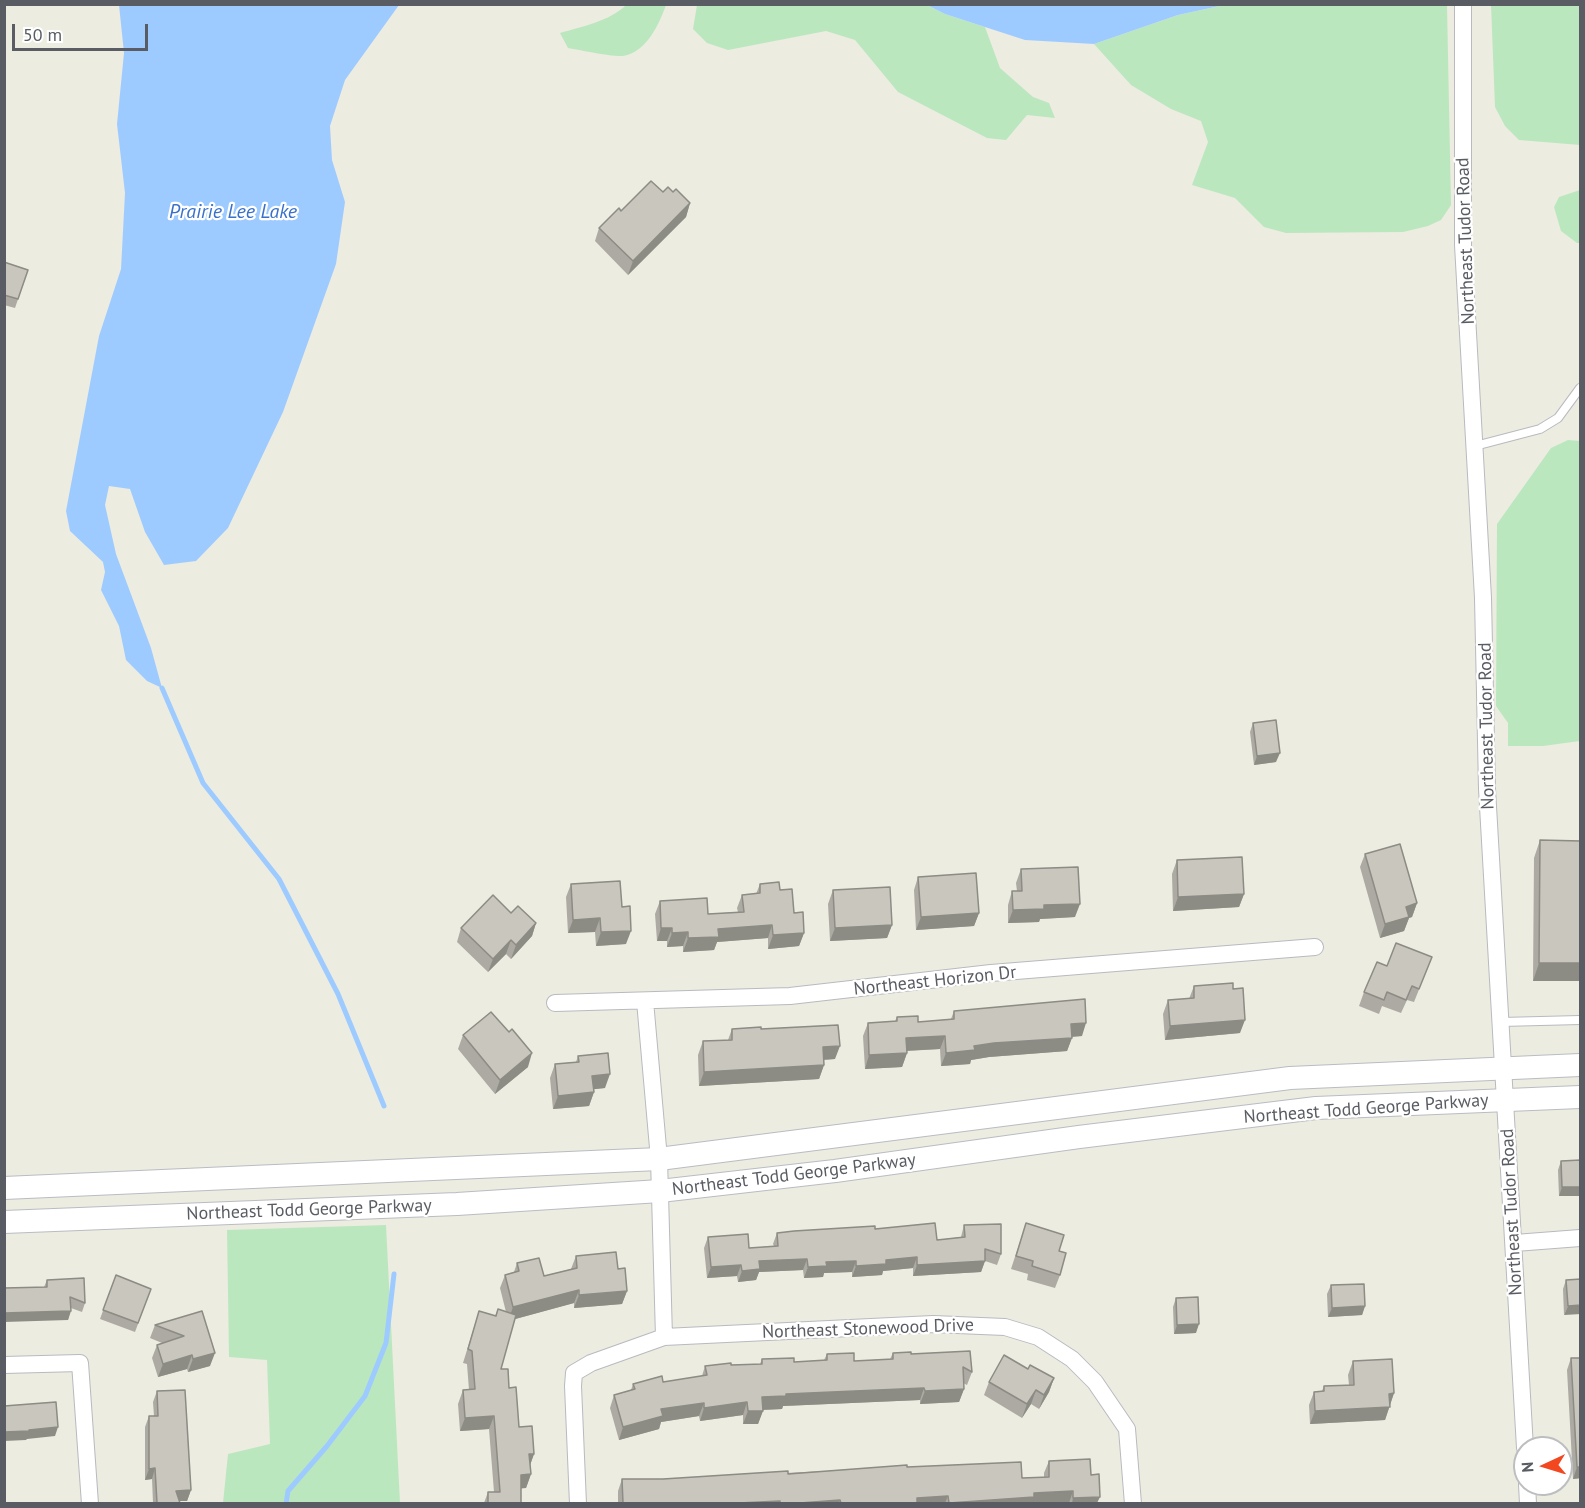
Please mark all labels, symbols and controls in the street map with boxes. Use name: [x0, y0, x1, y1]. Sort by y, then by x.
scale bar: [15, 12, 152, 50]
text: 50 m: [23, 23, 62, 46]
street label: Northeast Tudor Road: [1452, 157, 1480, 325]
water label: Prairie Lee Lake: [169, 200, 297, 224]
street label: Northeast Tudor Road: [1475, 642, 1499, 810]
street label: Northeast Horizon Dr: [853, 962, 1017, 1000]
street label: Northeast Todd George Parkway: [1243, 1090, 1489, 1128]
street label: Northeast Tudor Road: [1497, 1128, 1527, 1296]
street label: Northeast Todd George Parkway: [671, 1149, 917, 1201]
street label: Northeast Todd George Parkway: [186, 1195, 432, 1225]
street label: Northeast Stonewood Drive: [762, 1315, 974, 1343]
north arrow: [1513, 1436, 1573, 1496]
text: N: [1517, 1461, 1537, 1473]

